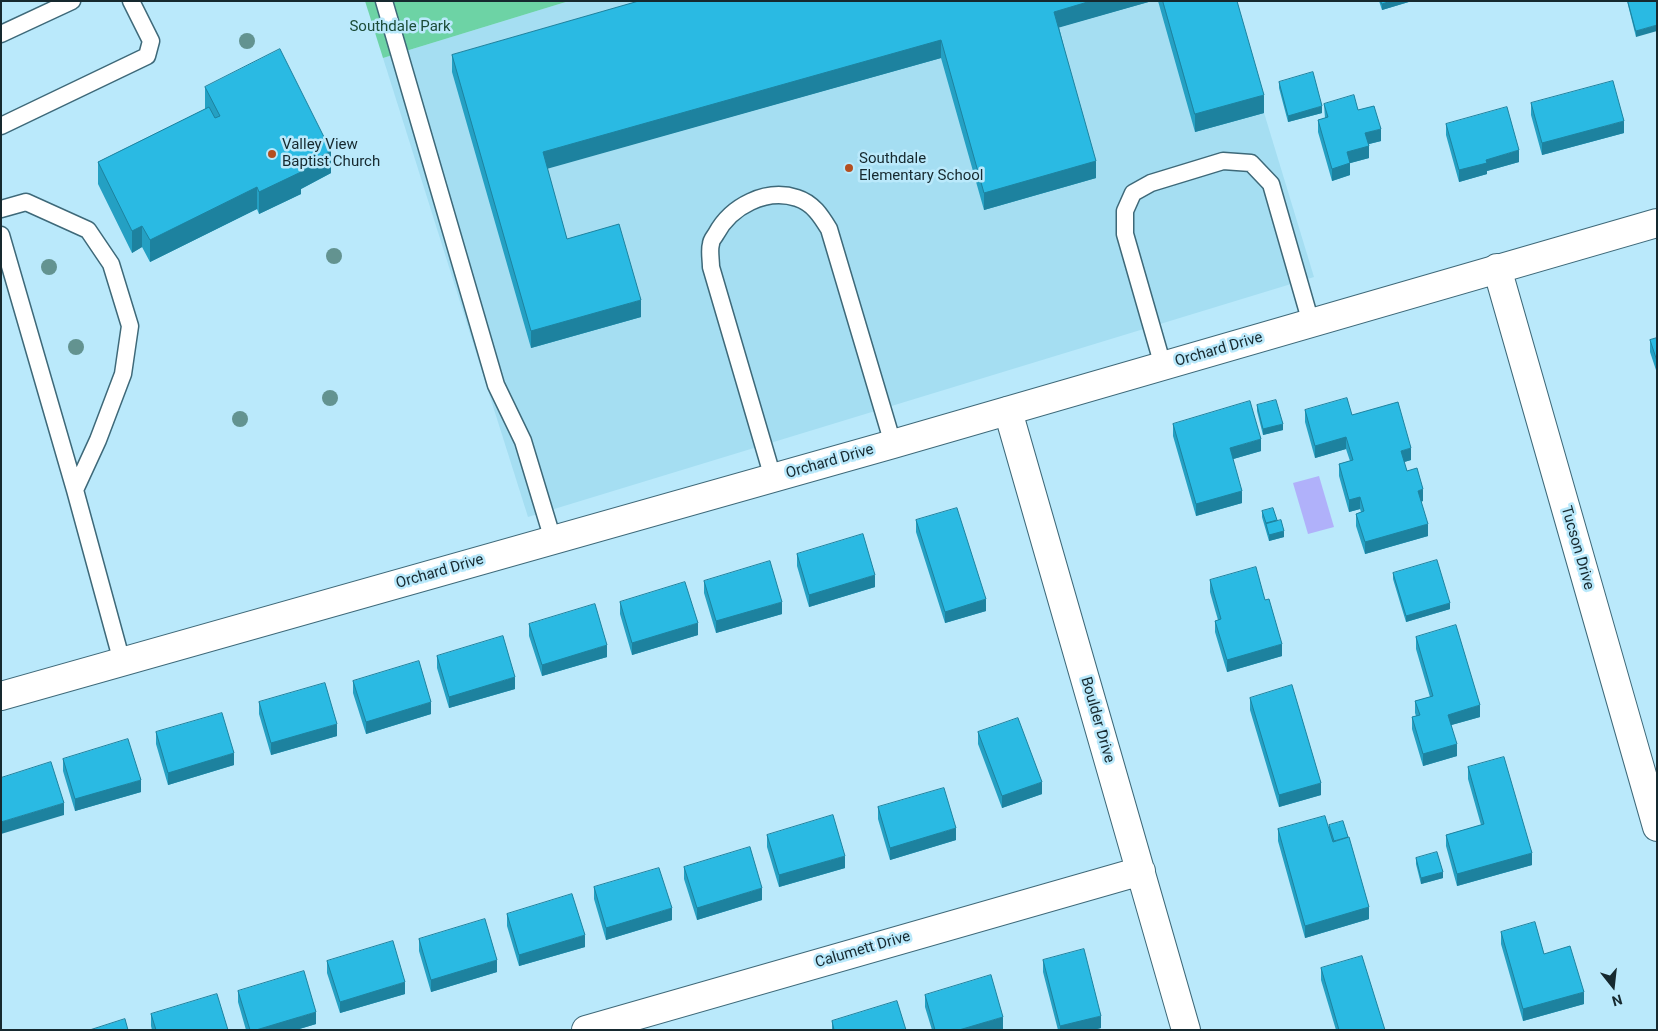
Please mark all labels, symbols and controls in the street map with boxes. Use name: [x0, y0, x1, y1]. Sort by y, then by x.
park label: Southdale Park: [349, 18, 451, 36]
place label: Valley View Baptist Church: [282, 136, 380, 171]
marker: Valley View Baptist Church: [266, 148, 278, 160]
place label: Southdale Elementary School: [859, 150, 983, 185]
marker: Southdale Elementary School: [843, 162, 855, 174]
street label: Orchard Drive: [1173, 329, 1265, 371]
street label: Orchard Drive: [784, 441, 876, 483]
street label: Tucson Drive: [1556, 504, 1598, 592]
street label: Orchard Drive: [394, 551, 486, 593]
street label: Boulder Drive: [1076, 675, 1118, 765]
street label: Calumett Drive: [813, 928, 913, 972]
north arrow: [1588, 961, 1638, 1011]
text: N: [1610, 991, 1624, 1009]

